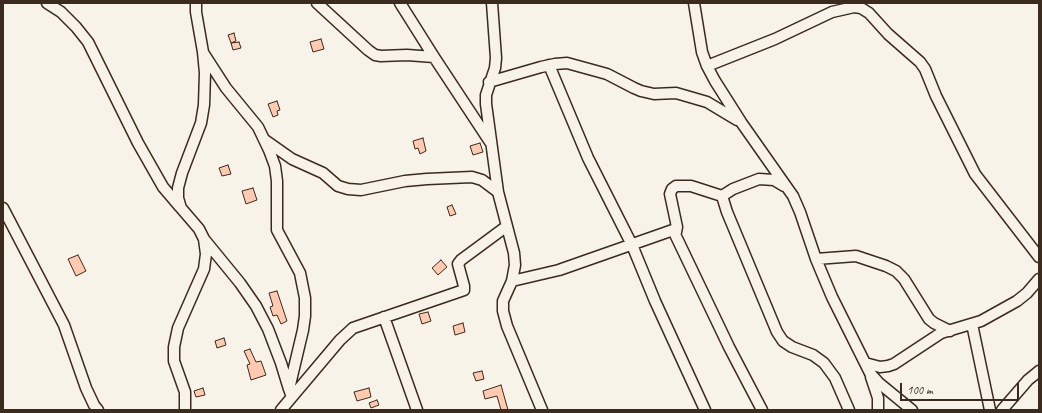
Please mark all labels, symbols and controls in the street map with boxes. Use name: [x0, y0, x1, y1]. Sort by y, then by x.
scale bar: [902, 375, 1021, 401]
text: 100 m: [907, 382, 933, 398]

